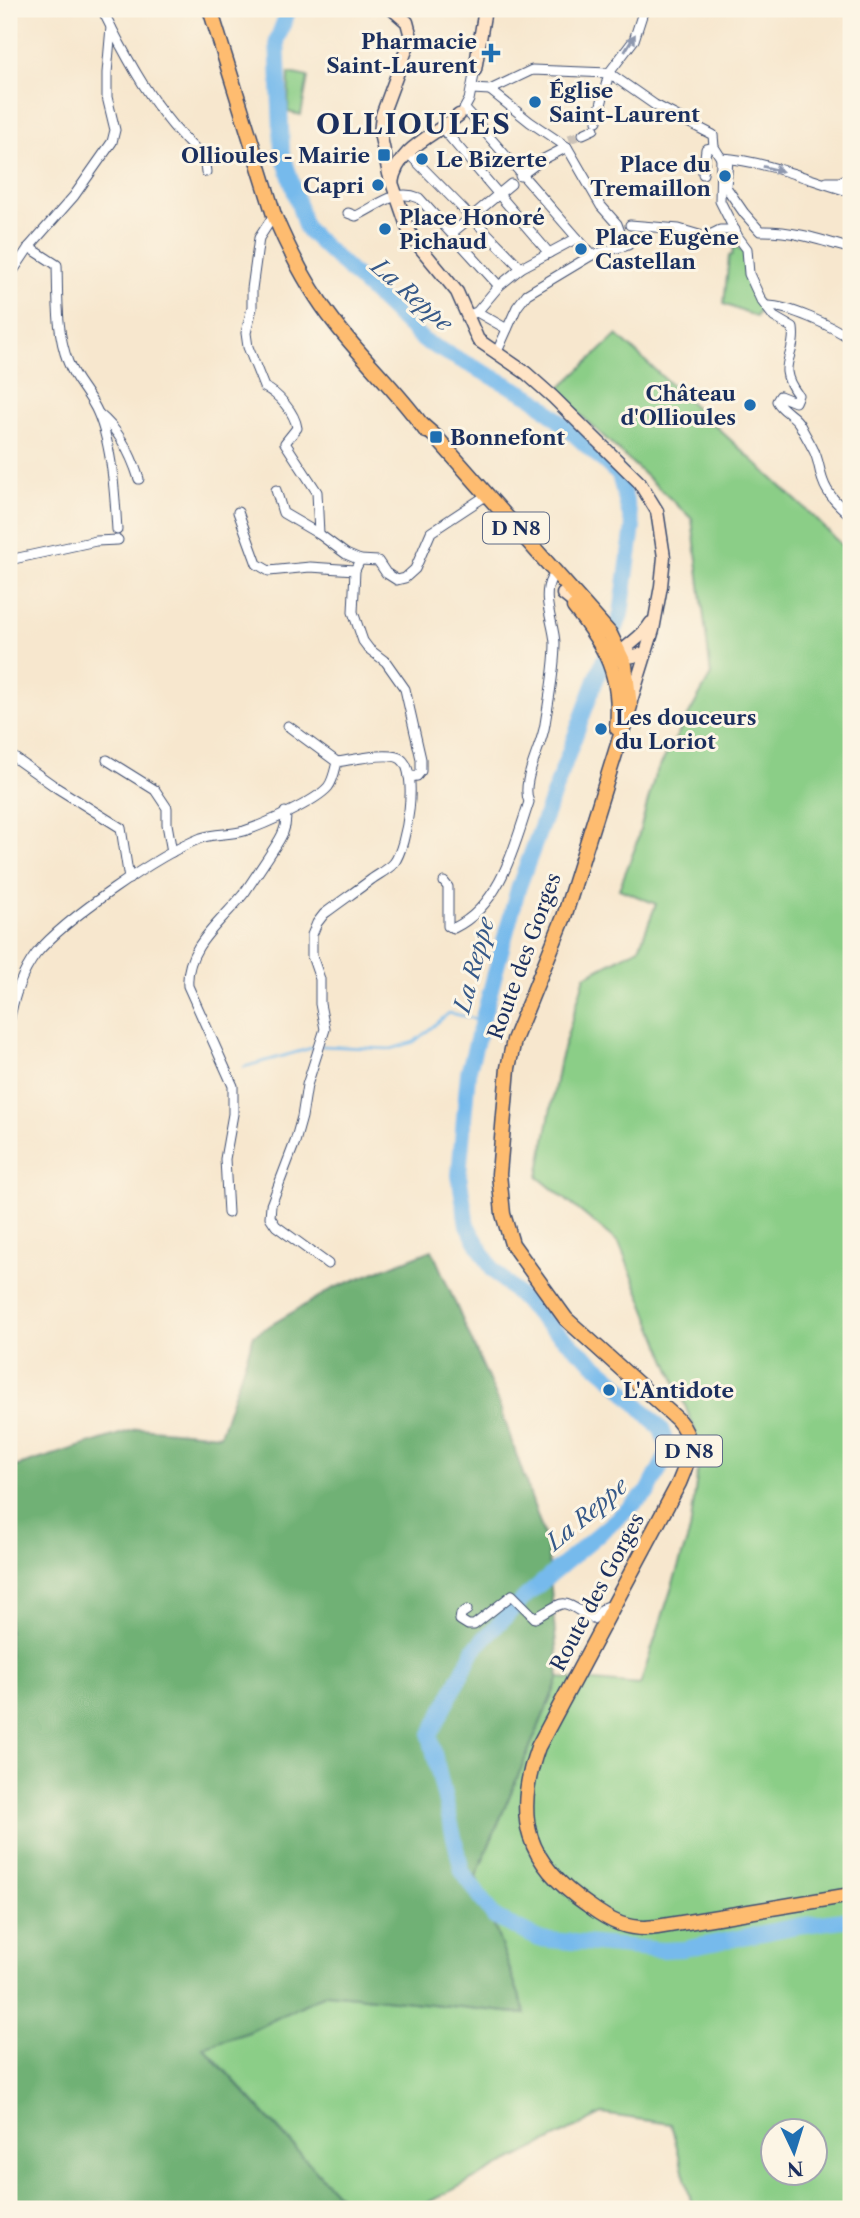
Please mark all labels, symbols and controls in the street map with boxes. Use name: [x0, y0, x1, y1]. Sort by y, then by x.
place label: Pharmacie Saint-Laurent: [326, 29, 478, 78]
one-way arrow: [624, 33, 636, 52]
marker: Pharmacie Saint-Laurent: [483, 45, 499, 61]
place label: Église Saint-Laurent: [549, 78, 700, 127]
marker: Église Saint-Laurent: [527, 94, 543, 110]
district label: OLLIOULES: [316, 107, 512, 141]
place label: Ollioules - Mairie: [181, 143, 370, 168]
marker: Ollioules - Mairie: [376, 147, 392, 163]
place label: Le Bizerte: [436, 147, 547, 172]
marker: Le Bizerte: [414, 151, 430, 167]
place label: Place du Tremaillon: [590, 152, 712, 201]
one-way arrow: [762, 163, 784, 174]
marker: Place du Tremaillon: [717, 168, 733, 184]
place label: Capri: [303, 173, 365, 198]
marker: Capri: [370, 177, 386, 193]
place label: Place Honoré Pichaud: [399, 205, 545, 254]
marker: Place Honoré Pichaud: [377, 221, 393, 237]
place label: Place Eugène Castellan: [595, 225, 739, 274]
marker: Place Eugène Castellan: [573, 241, 589, 257]
water label: La Reppe: [364, 251, 459, 338]
place label: Château d'Ollioules: [620, 381, 736, 430]
marker: Château d'Ollioules: [742, 397, 758, 413]
place label: Bonnefont: [450, 425, 565, 450]
marker: Bonnefont: [428, 429, 444, 445]
road number: D N8: [483, 512, 549, 544]
place label: Les douceurs du Loriot: [615, 705, 756, 754]
marker: Les douceurs du Loriot: [593, 721, 609, 737]
street label: Route des Gorges: [482, 869, 566, 1043]
water label: La Reppe: [447, 913, 500, 1018]
place label: L'Antidote: [623, 1378, 734, 1403]
marker: L'Antidote: [601, 1382, 617, 1398]
road number: D N8: [656, 1436, 722, 1466]
water label: La Reppe: [539, 1471, 634, 1557]
street label: Route des Gorges: [545, 1509, 649, 1675]
north arrow: [758, 2116, 828, 2186]
text: N: [786, 2156, 804, 2181]

